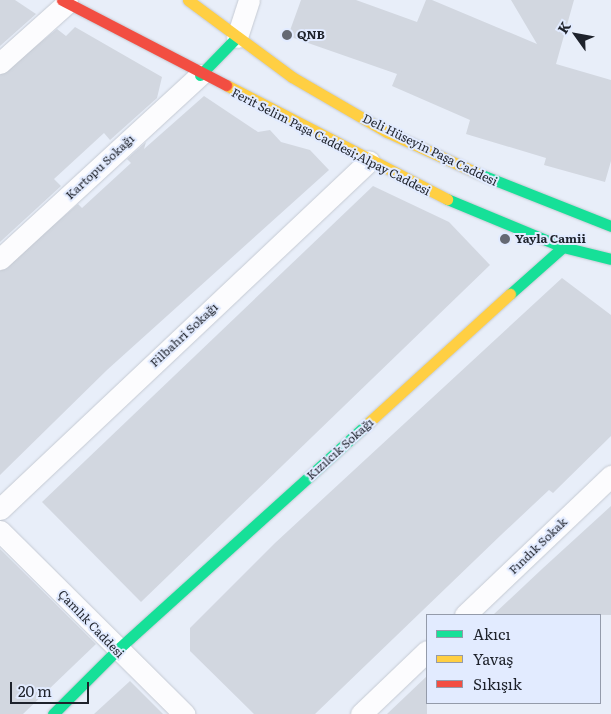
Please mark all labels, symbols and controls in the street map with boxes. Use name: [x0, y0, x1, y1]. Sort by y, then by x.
north arrow: [551, 10, 601, 60]
text: K: [552, 17, 575, 37]
place label: QNB: [297, 28, 325, 42]
marker: QNB: [281, 29, 293, 41]
street label: Ferit Selim Paşa Caddesi;Alpay Caddesi: [229, 85, 433, 199]
street label: Deli Hüseyin Paşa Caddesi: [360, 111, 500, 189]
street label: Kartopu Sokağı: [63, 132, 137, 202]
place label: Yayla Camii: [515, 232, 586, 246]
marker: Yayla Camii: [499, 233, 511, 245]
street label: Filbahri Sokağı: [147, 300, 221, 370]
street label: Kızılcık Sokağı: [304, 415, 376, 483]
street label: Fındık Sokak: [506, 515, 570, 577]
street label: Çamlık Caddesi: [55, 587, 127, 661]
legend: [426, 614, 601, 704]
text: Akıcı: [473, 622, 511, 645]
text: Yavaş: [473, 647, 513, 670]
scale bar: [12, 672, 91, 704]
text: Sıkışık: [473, 672, 522, 695]
text: 20 m: [18, 679, 52, 702]

